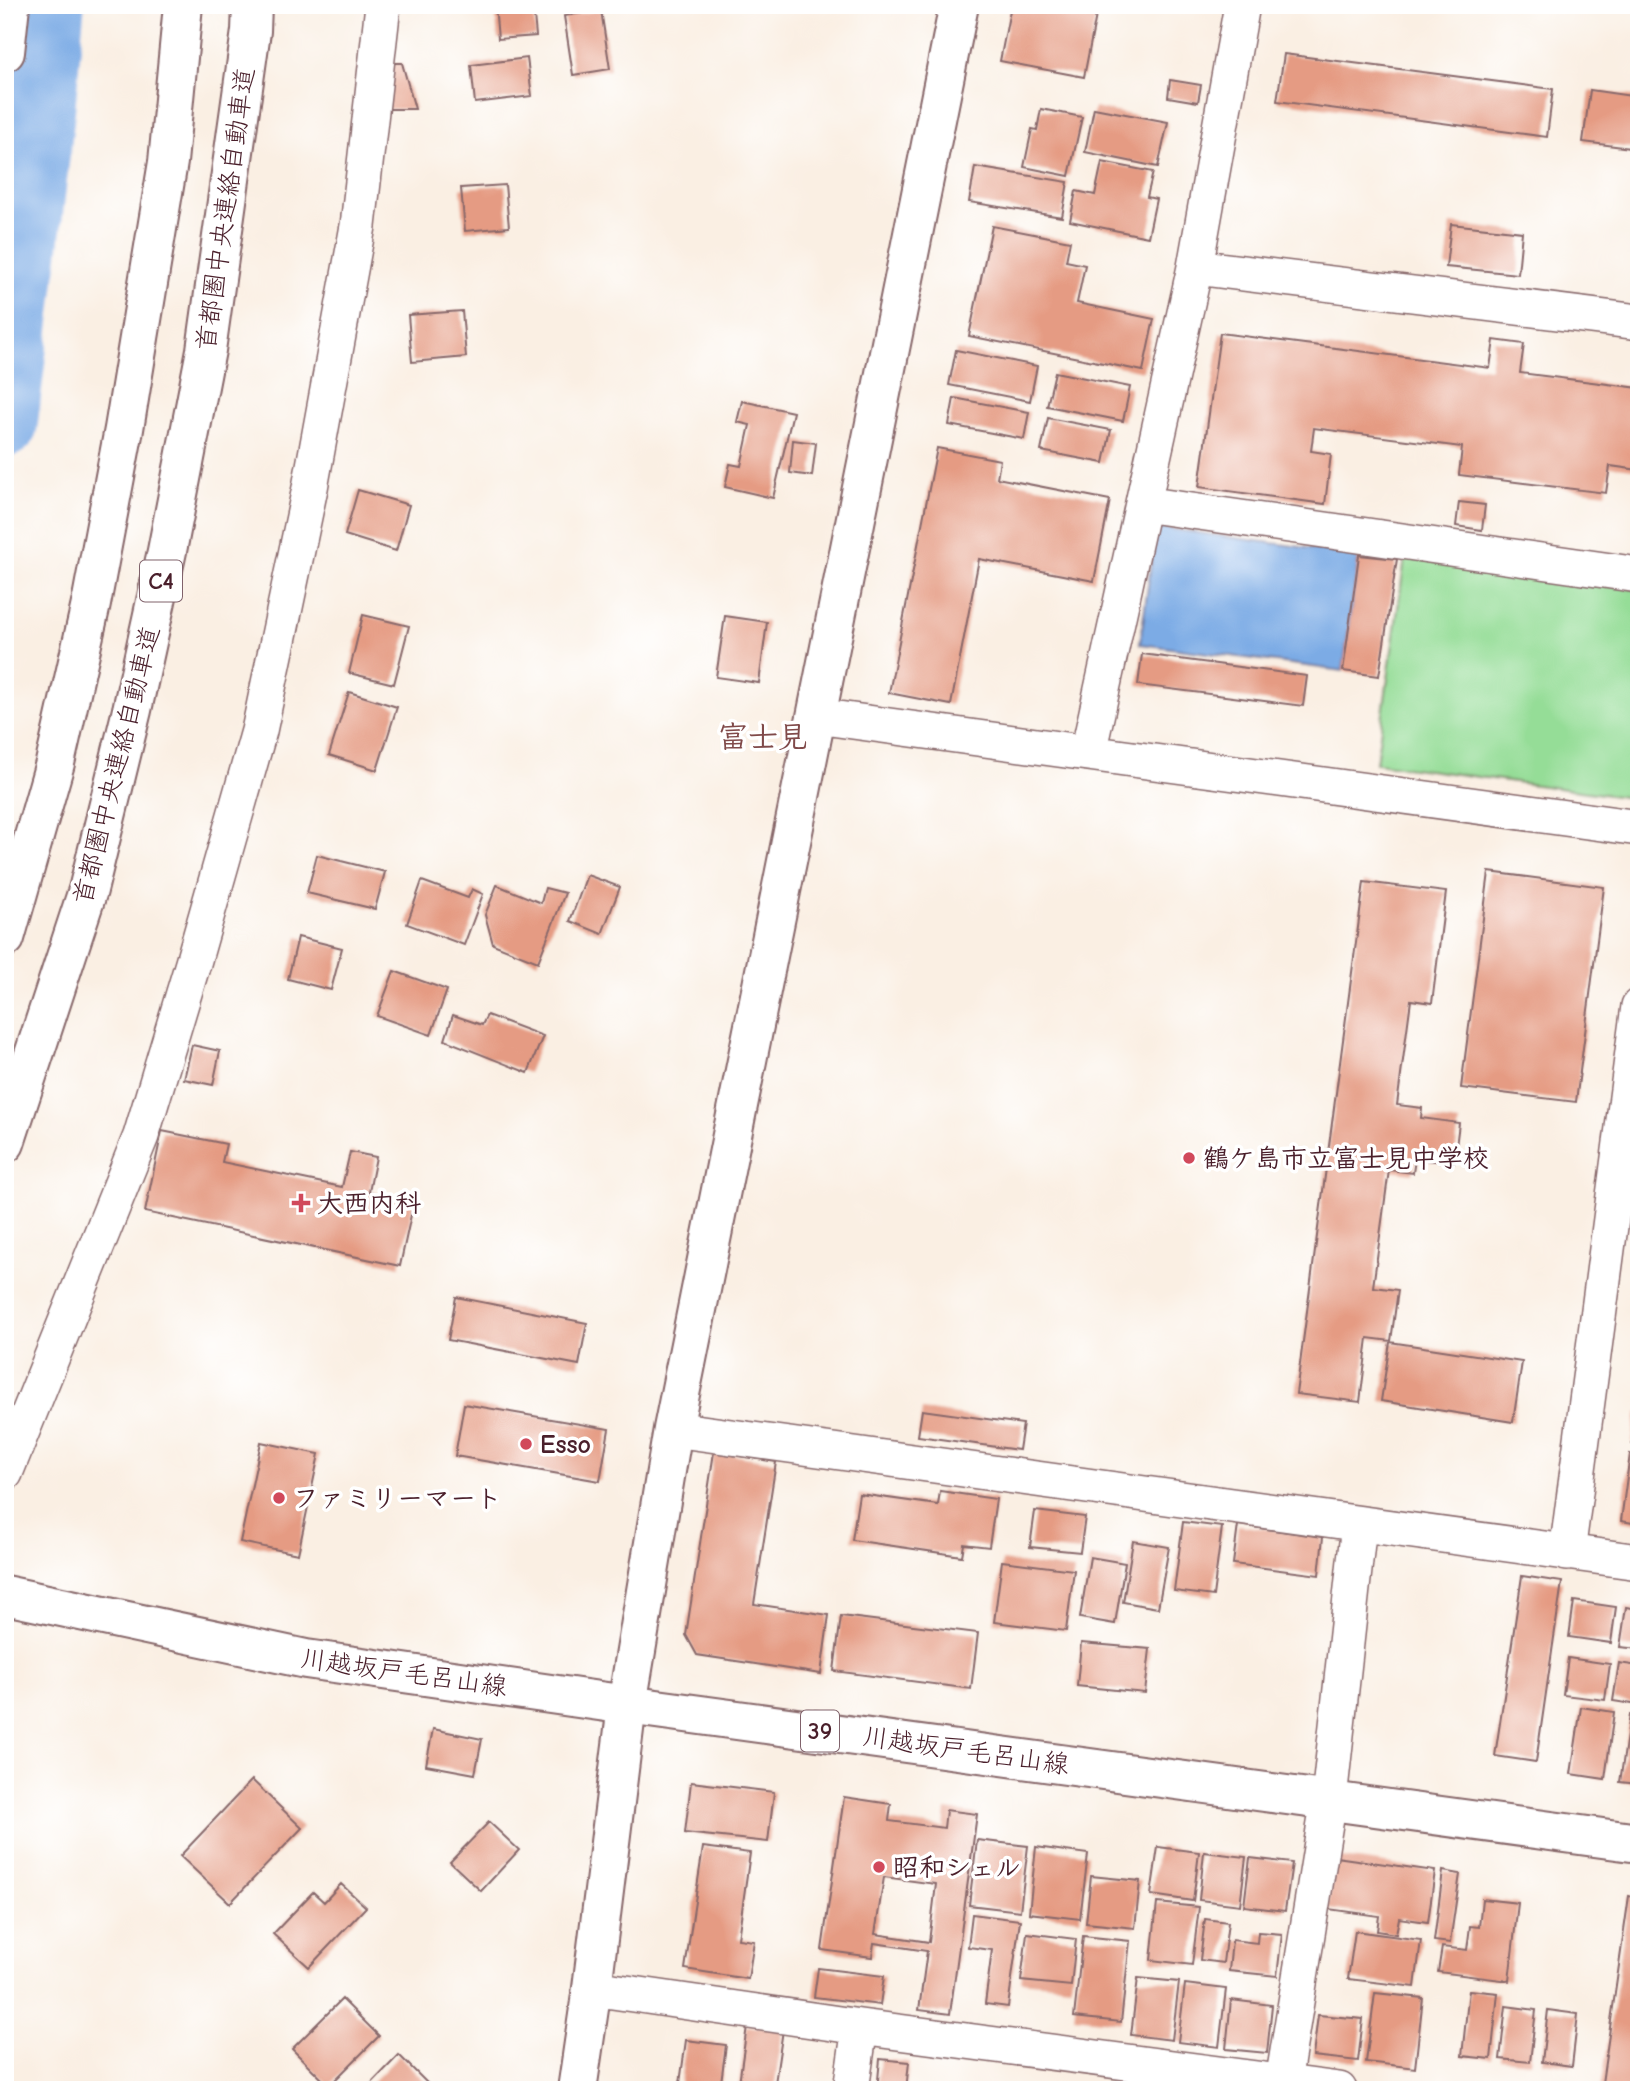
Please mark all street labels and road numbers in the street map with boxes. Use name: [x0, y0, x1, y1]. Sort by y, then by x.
street label: 首都圏中央連絡自動車道: [191, 65, 261, 353]
road number: C4: [140, 560, 182, 602]
street label: 首都圏中央連絡自動車道: [68, 623, 166, 908]
street label: 川越坂戸毛呂山線: [299, 1644, 509, 1702]
road number: 39: [801, 1710, 839, 1751]
street label: 川越坂戸毛呂山線: [861, 1722, 1071, 1780]

